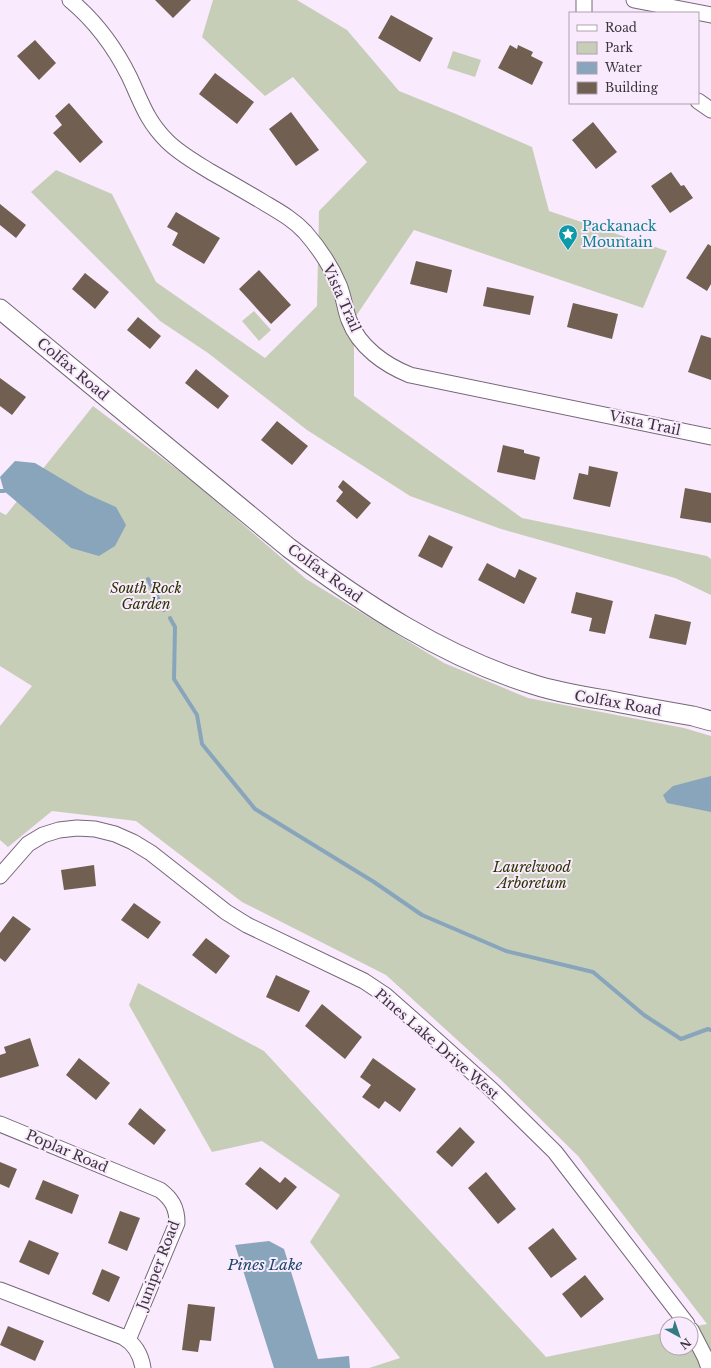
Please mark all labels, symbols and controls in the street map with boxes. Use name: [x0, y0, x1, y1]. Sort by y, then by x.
legend: [569, 12, 699, 104]
text: Road: [605, 20, 637, 35]
text: Park: [605, 40, 633, 55]
text: Water: [604, 60, 642, 75]
text: Building: [605, 80, 659, 95]
place label: Packanack Mountain: [582, 217, 657, 251]
place icon: Packanack Mountain: [557, 223, 579, 251]
street label: Vista Trail: [319, 260, 365, 335]
street label: Colfax Road: [33, 334, 113, 405]
street label: Vista Trail: [607, 406, 683, 439]
street label: Colfax Road: [284, 540, 366, 606]
park label: South Rock Garden: [110, 579, 182, 613]
street label: Colfax Road: [573, 686, 663, 720]
park label: Laurelwood Arboretum: [492, 858, 572, 892]
street label: Pines Lake Drive West: [371, 985, 503, 1103]
street label: Poplar Road: [23, 1126, 111, 1177]
street label: Juniper Road: [132, 1217, 183, 1314]
water label: Pines Lake: [227, 1255, 303, 1274]
north arrow: [659, 1316, 699, 1356]
text: N: [676, 1335, 694, 1353]

